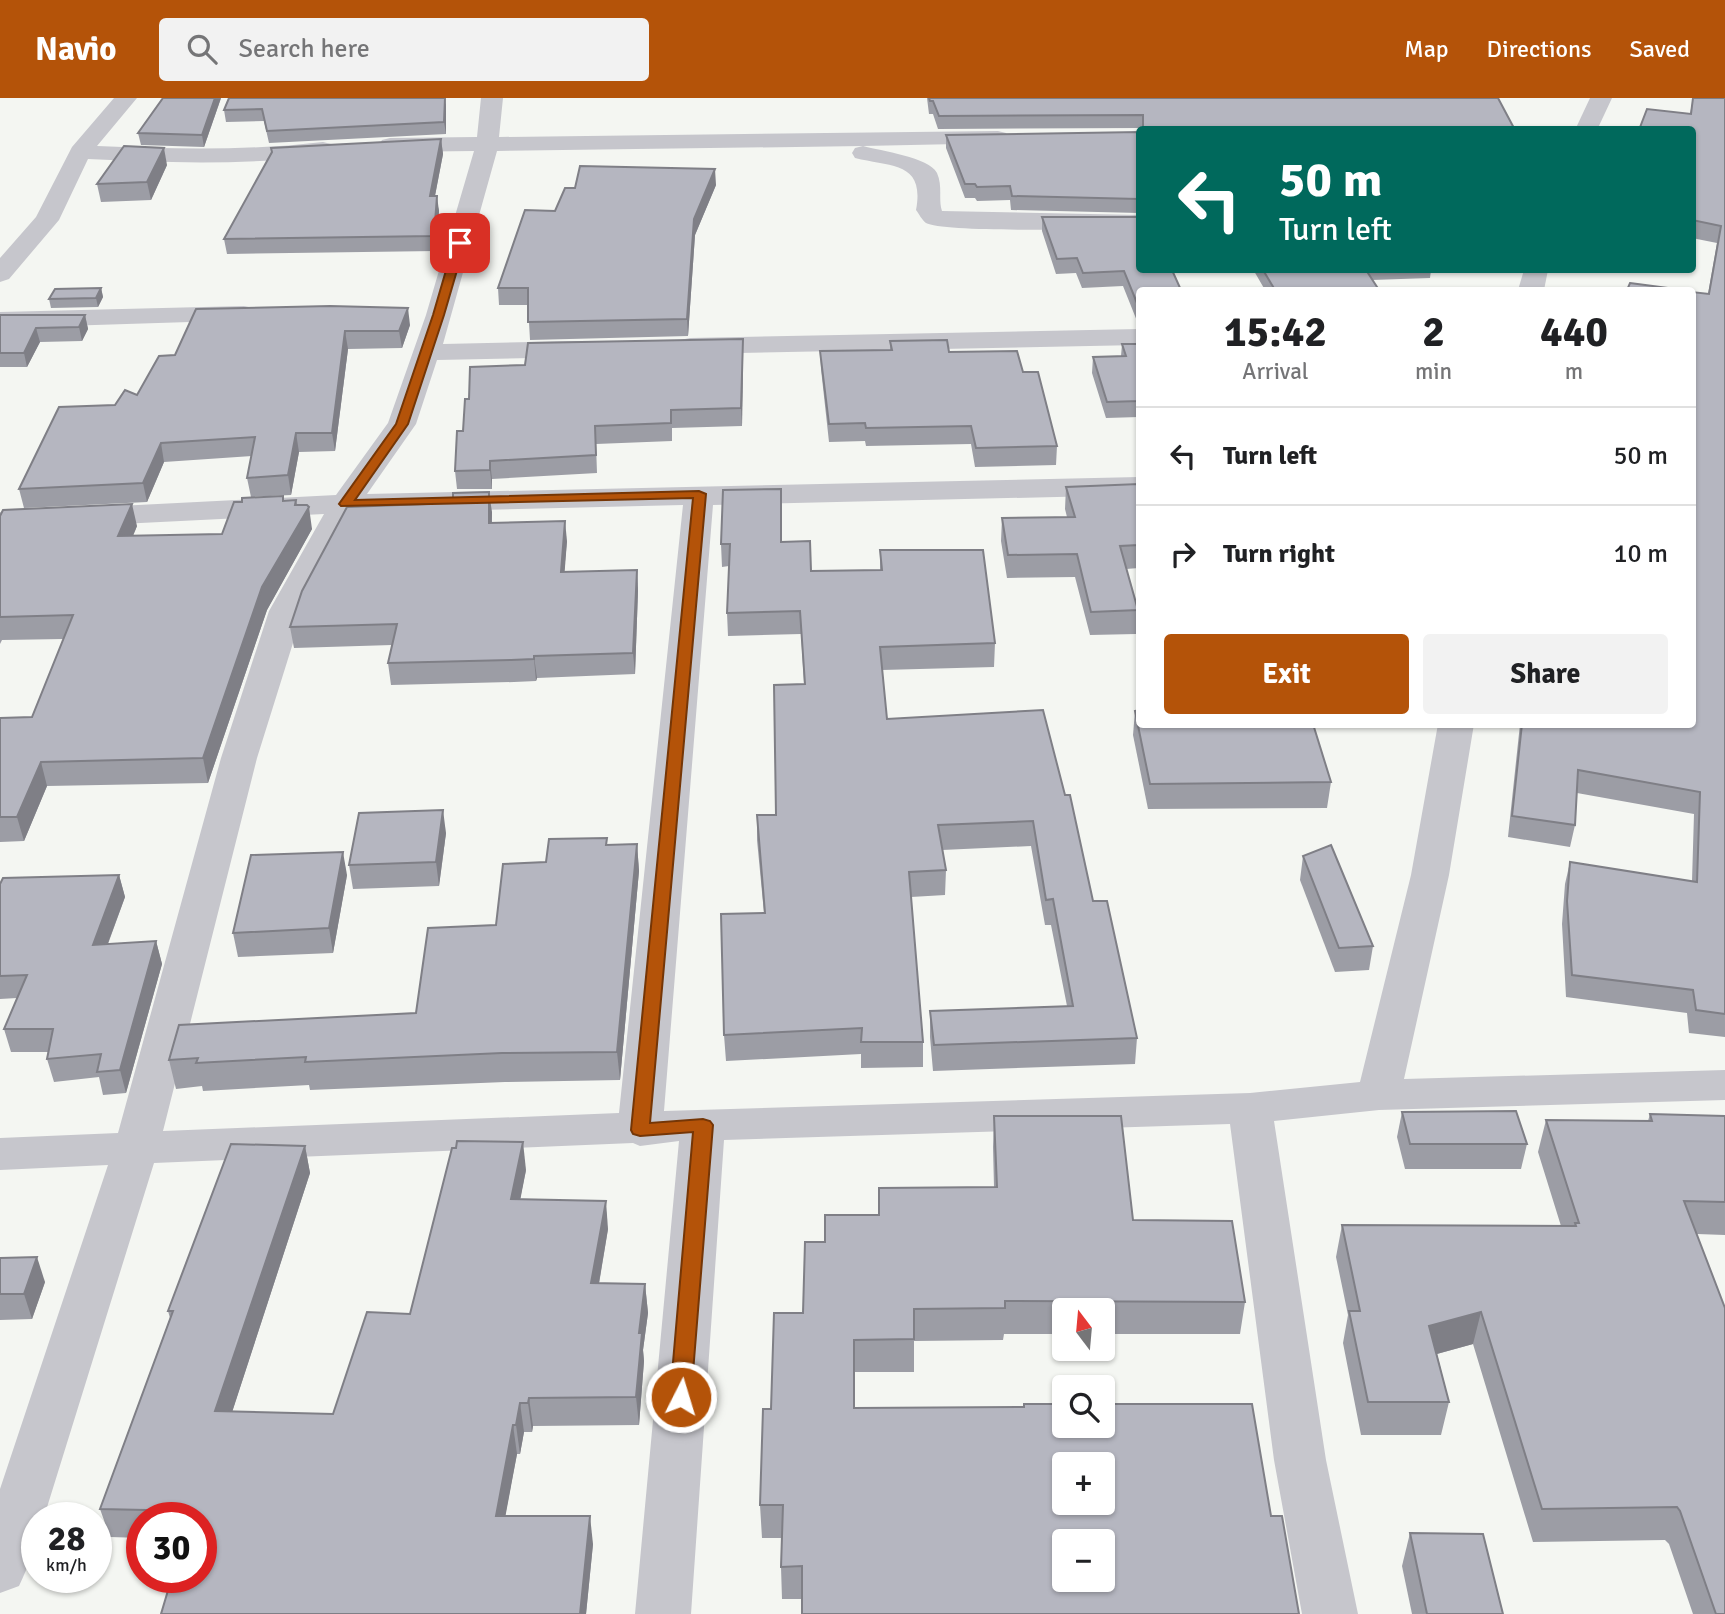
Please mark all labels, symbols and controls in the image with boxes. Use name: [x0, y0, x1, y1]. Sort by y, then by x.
search box: [159, 18, 649, 81]
text: Navio: [35, 29, 117, 70]
icon: search: [183, 30, 221, 68]
text: Search here: [239, 33, 370, 65]
text: Map: [1404, 34, 1449, 64]
text: Directions: [1487, 34, 1592, 64]
text: Saved: [1630, 34, 1690, 64]
text: 50 m: [1279, 150, 1382, 210]
icon: left: [1164, 154, 1255, 245]
text: Turn left: [1279, 210, 1392, 249]
pin: [430, 213, 490, 273]
icon: arrive: [441, 224, 479, 262]
text: 15:42: [1224, 307, 1327, 358]
text: 2: [1422, 307, 1445, 358]
text: 440: [1540, 307, 1608, 358]
text: Arrival: [1242, 357, 1309, 386]
text: min: [1415, 357, 1452, 386]
text: m: [1565, 357, 1583, 386]
icon: left: [1164, 437, 1202, 475]
text: Turn left: [1223, 440, 1317, 472]
text: 50 m: [1613, 440, 1668, 472]
icon: right: [1164, 535, 1202, 573]
text: Turn right: [1223, 538, 1335, 570]
text: 10 m: [1613, 538, 1668, 570]
button: Exit: [1164, 634, 1409, 714]
button: Share: [1423, 634, 1668, 714]
north arrow: [1052, 1298, 1115, 1362]
map controls: [1052, 1298, 1115, 1592]
position arrow: [644, 1360, 718, 1434]
button: search: [1052, 1375, 1115, 1438]
button: +: [1052, 1452, 1115, 1515]
speed limit sign: 30: [126, 1502, 217, 1593]
text: 28: [48, 1517, 85, 1560]
button: −: [1052, 1529, 1115, 1592]
text: km/h: [46, 1554, 87, 1576]

